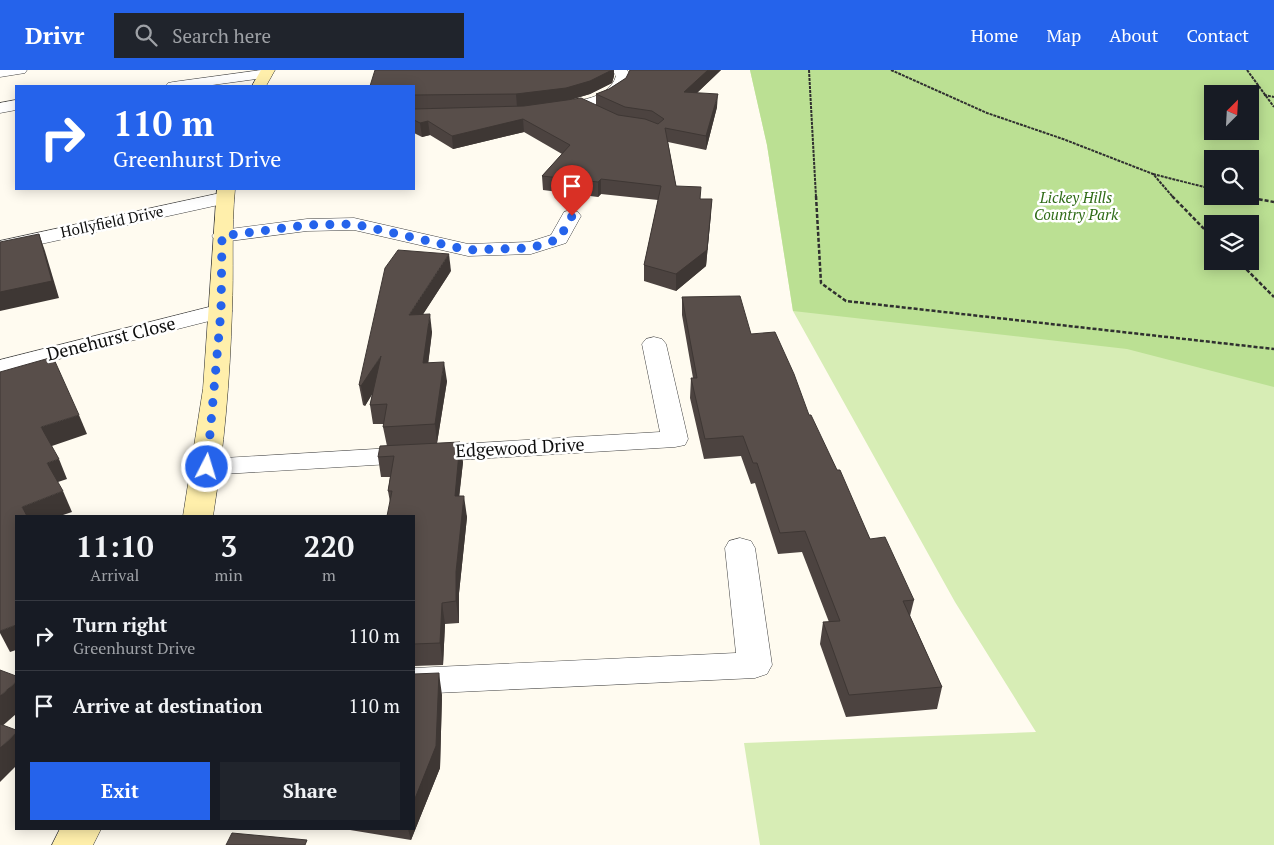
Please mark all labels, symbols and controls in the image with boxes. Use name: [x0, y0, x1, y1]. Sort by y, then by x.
search box: [114, 13, 464, 58]
text: Drivr: [25, 19, 84, 51]
icon: search: [132, 21, 160, 49]
text: Search here: [172, 23, 271, 48]
text: Home: [971, 23, 1018, 47]
text: Map: [1046, 23, 1081, 47]
text: About: [1109, 23, 1158, 47]
text: Contact: [1186, 23, 1249, 47]
north arrow: [1204, 85, 1259, 140]
map controls: [1204, 85, 1259, 270]
text: 110 m: [113, 100, 214, 146]
icon: right: [30, 105, 95, 170]
text: Greenhurst Drive: [113, 144, 281, 173]
button: search: [1204, 150, 1259, 205]
pin: [551, 165, 593, 216]
icon: arrive: [558, 172, 586, 200]
park label: Lickey Hills Country Park: [1034, 187, 1119, 224]
street label: Hollyfield Drive: [59, 200, 165, 242]
button: layers: [1204, 215, 1259, 270]
street label: Denehurst Close: [44, 310, 178, 366]
street label: Edgewood Drive: [455, 432, 585, 462]
position arrow: [180, 440, 232, 492]
text: 11:10: [76, 526, 154, 566]
text: 3: [220, 526, 237, 566]
text: 220: [303, 526, 354, 566]
text: Arrival: [90, 564, 139, 586]
text: min: [215, 564, 243, 586]
text: m: [322, 564, 336, 586]
text: Turn right: [73, 612, 167, 637]
icon: right: [30, 622, 58, 650]
text: 110 m: [349, 623, 400, 648]
text: Greenhurst Drive: [73, 637, 195, 659]
icon: arrive: [30, 692, 58, 720]
text: Arrive at destination: [73, 693, 262, 718]
text: 110 m: [349, 693, 400, 718]
button: Exit: [30, 762, 210, 820]
button: Share: [220, 762, 400, 820]

